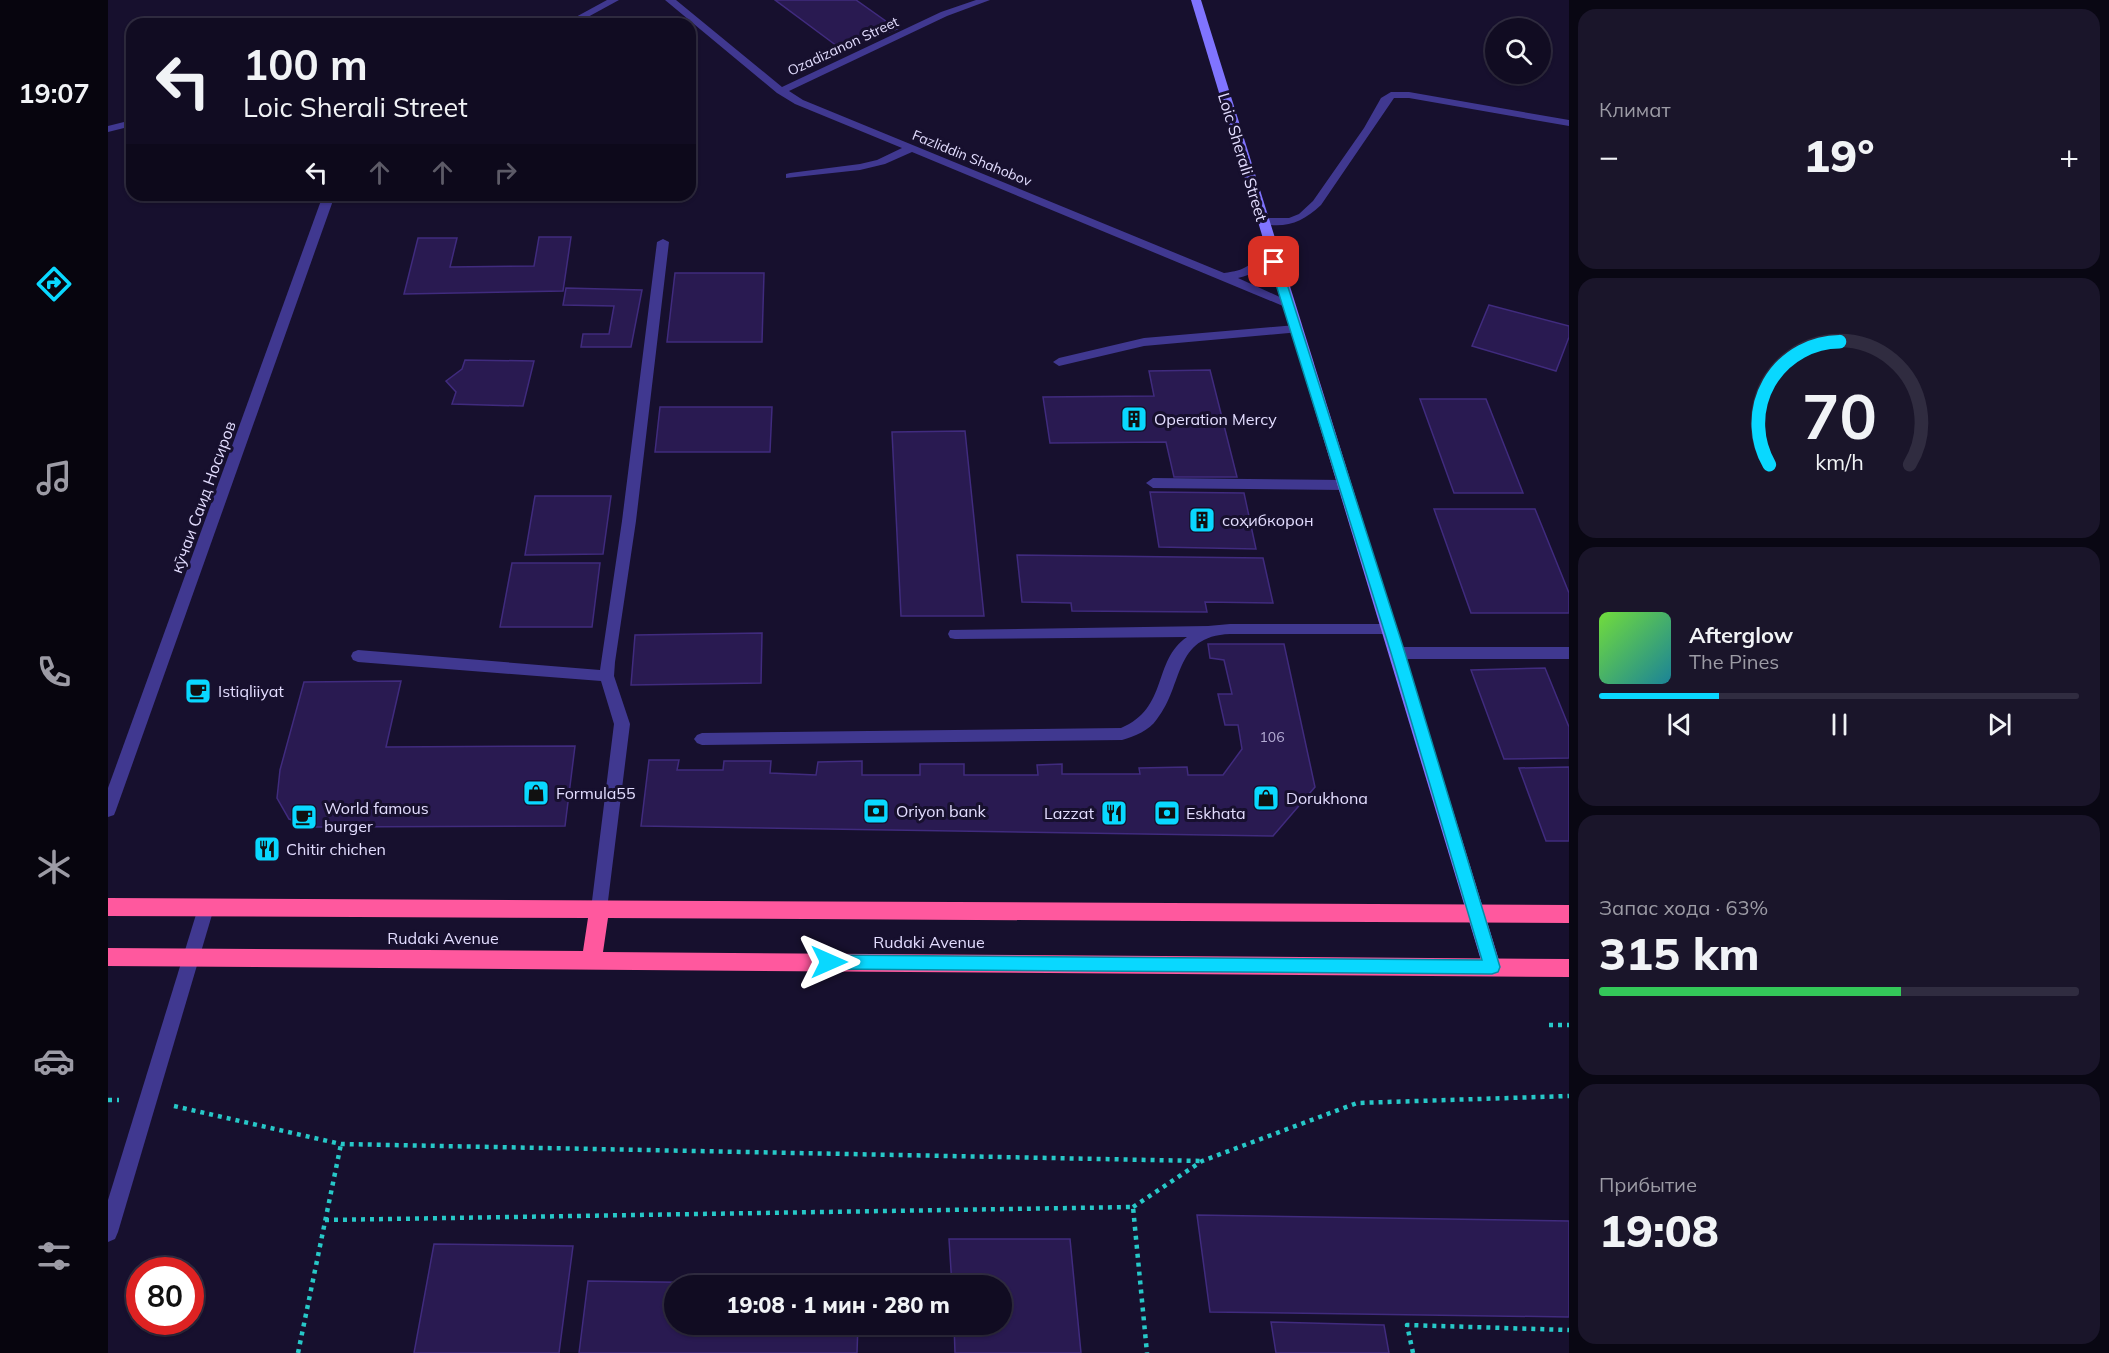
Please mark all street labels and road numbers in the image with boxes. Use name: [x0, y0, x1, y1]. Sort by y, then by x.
street label: Ozadizanon Street: [785, 12, 901, 80]
street label: Loic Sherali Street: [1214, 90, 1272, 224]
street label: Fazliddin Shahobov: [910, 126, 1035, 190]
street label: кӯчаи Саид Носиров: [166, 418, 240, 576]
street label: Rudaki Avenue: [387, 928, 499, 948]
street label: Rudaki Avenue: [873, 932, 985, 952]

